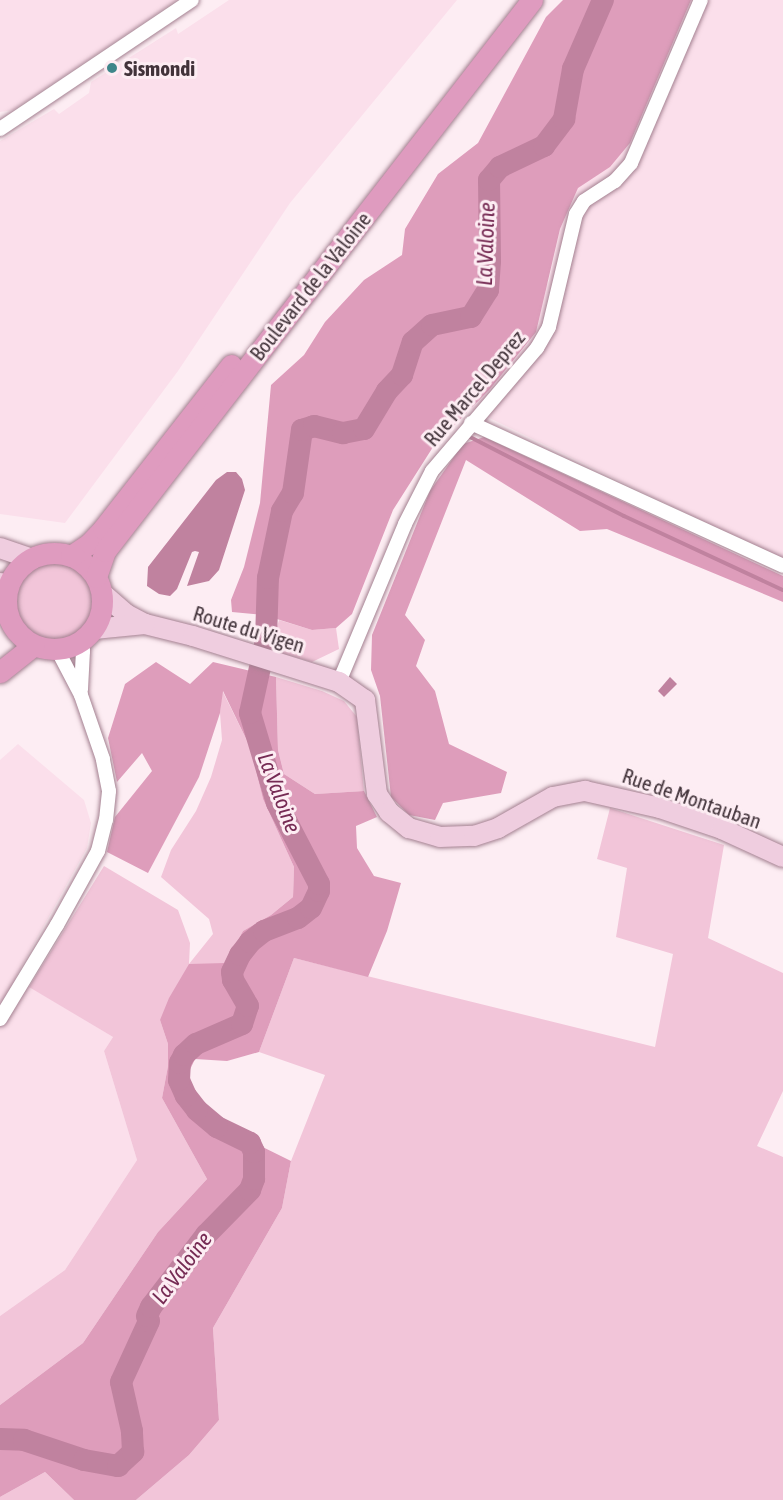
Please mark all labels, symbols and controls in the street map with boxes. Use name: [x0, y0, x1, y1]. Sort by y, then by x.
place label: Sismondi: [124, 55, 195, 81]
marker: Sismondi: [105, 61, 119, 75]
water label: La Valoine: [471, 202, 501, 286]
street label: Boulevard de la Valoine: [244, 207, 376, 365]
street label: Rue Marcel Deprez: [418, 325, 530, 451]
street label: Route du Vigen: [190, 600, 308, 658]
water label: La Valoine: [252, 749, 306, 837]
street label: Rue de Montauban: [619, 762, 765, 834]
water label: La Valoine: [146, 1227, 218, 1309]

